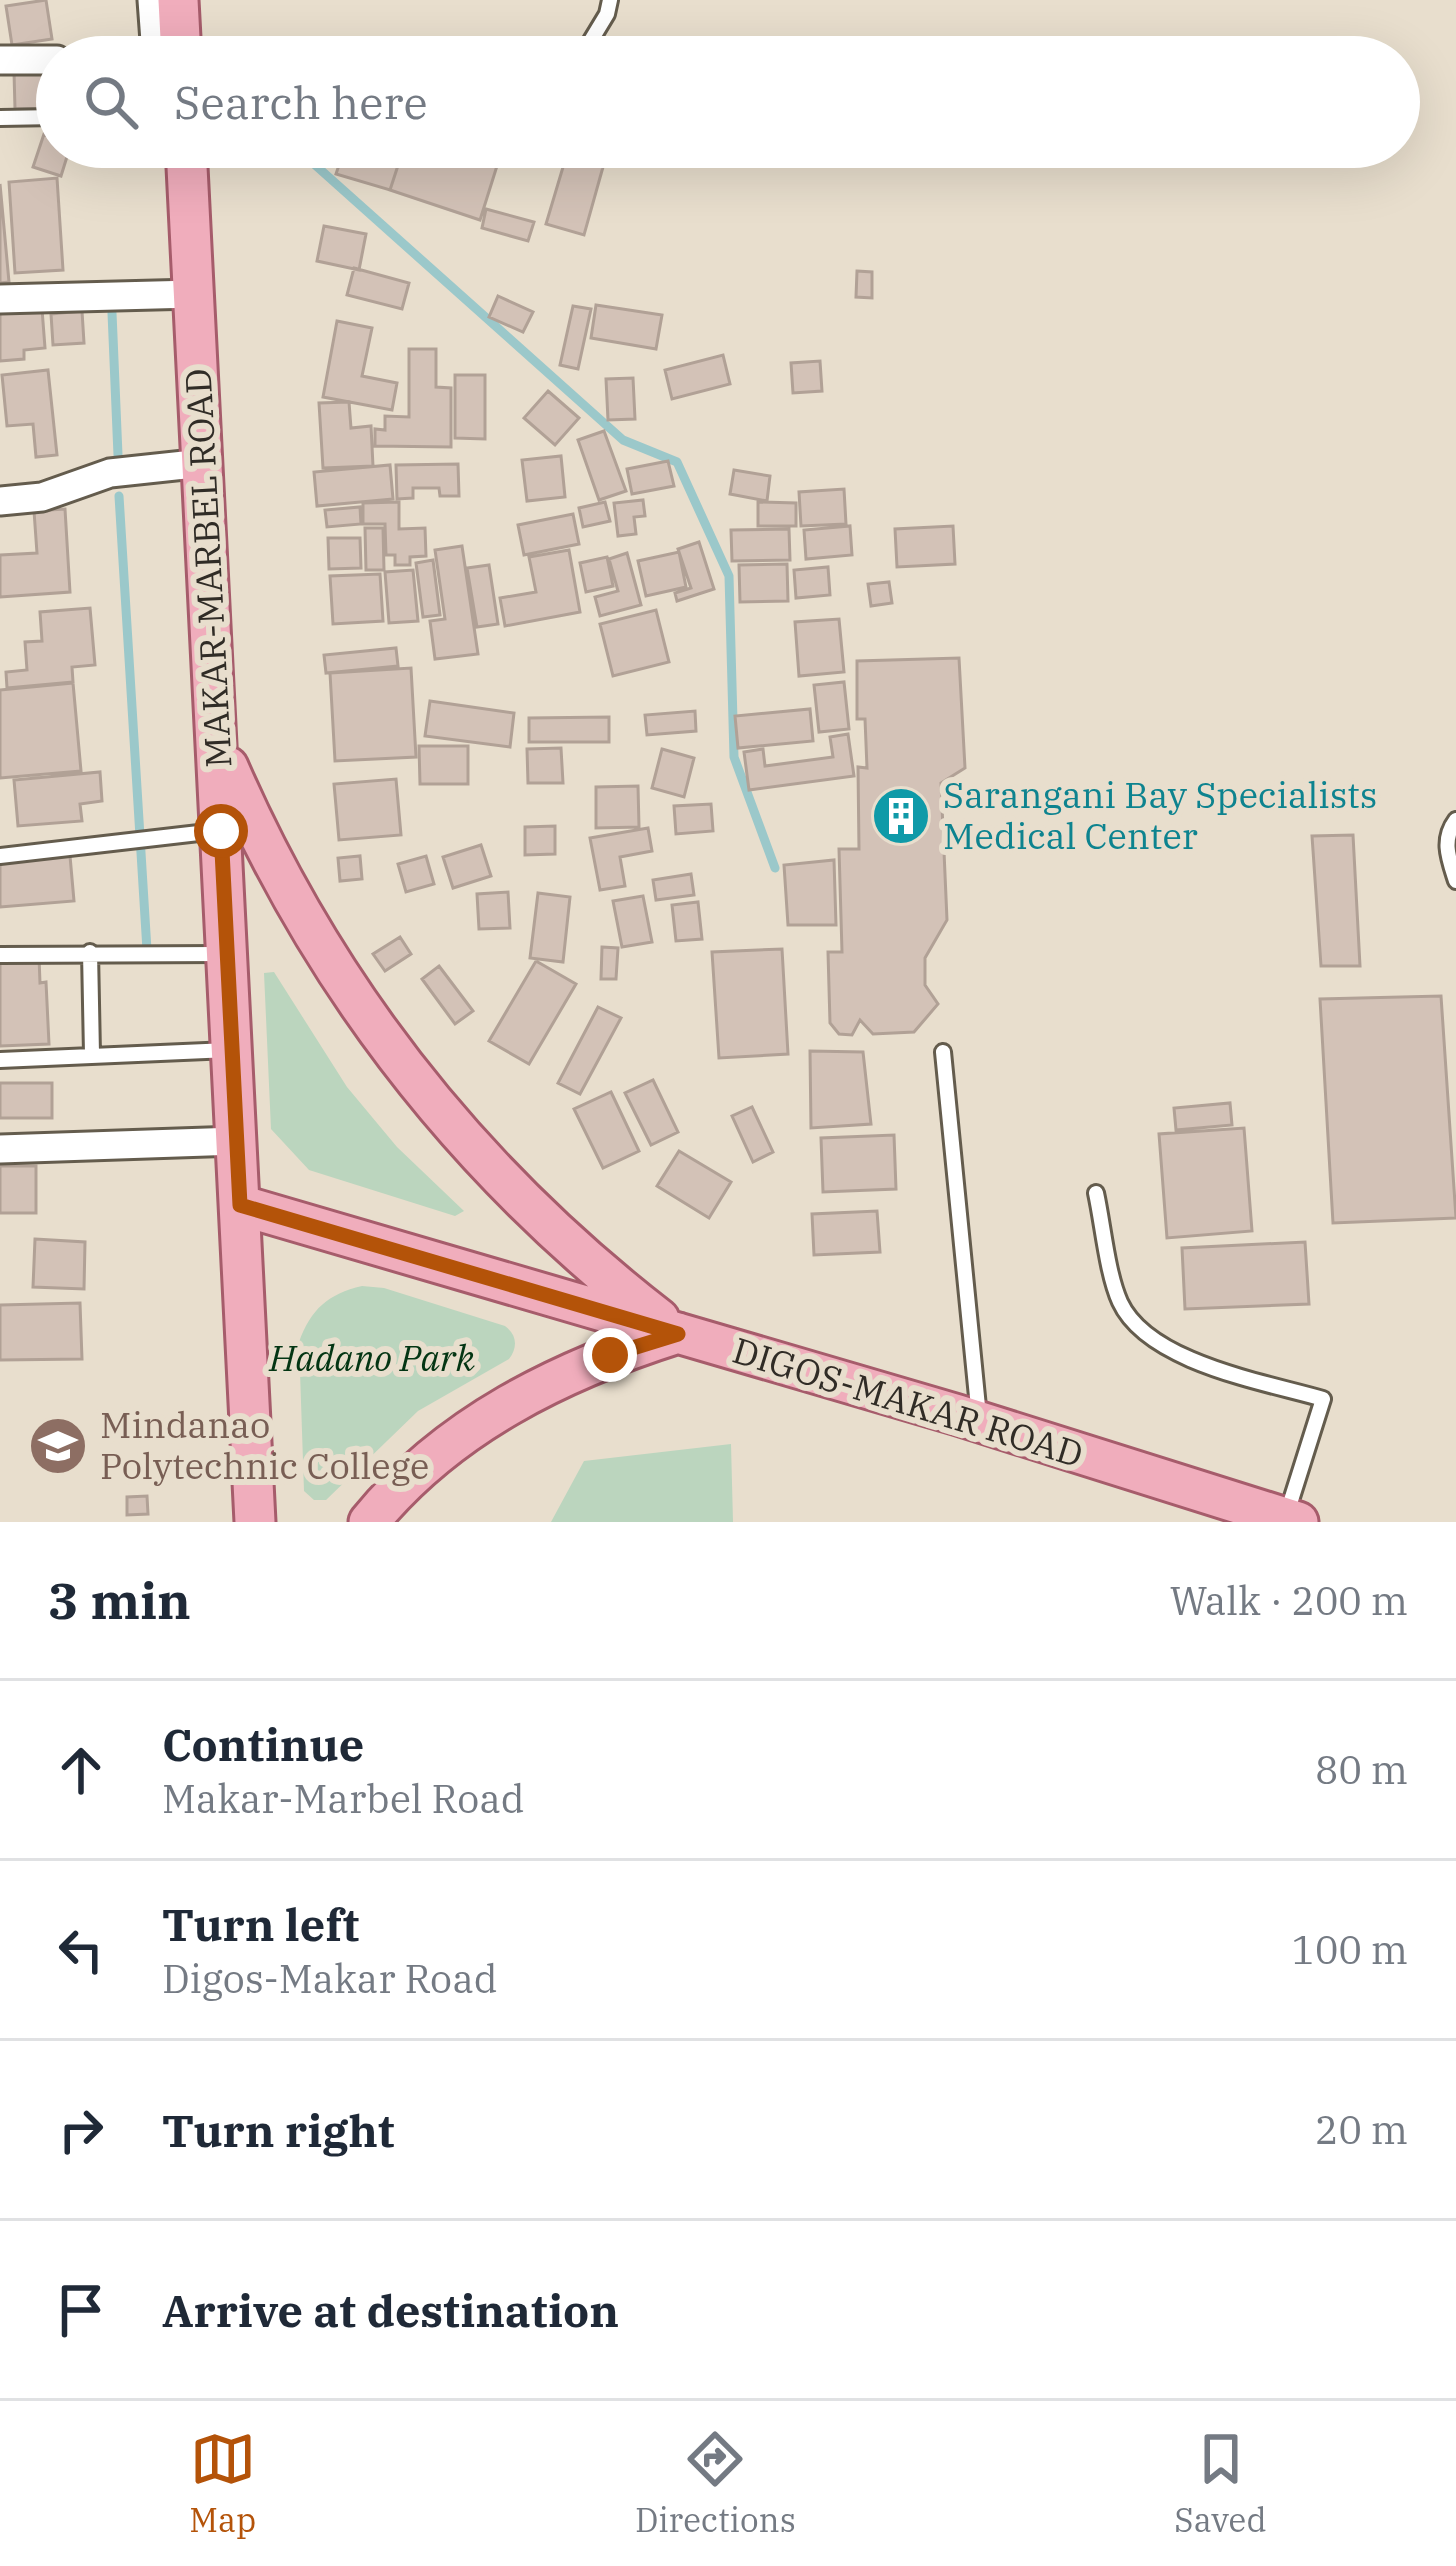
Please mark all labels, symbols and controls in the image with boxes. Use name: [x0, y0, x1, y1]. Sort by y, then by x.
search box: [36, 36, 1420, 168]
icon: search: [78, 69, 144, 135]
text: Search here: [174, 73, 428, 131]
street label: MAKAR-MARBEL ROAD: [174, 367, 241, 769]
place label: Sarangani Bay Specialists Medical Center: [943, 771, 1377, 859]
building icon: Sarangani Bay Specialists Medical Center: [870, 785, 932, 847]
route start: [194, 804, 248, 858]
street label: DIGOS-MAKAR ROAD: [727, 1326, 1089, 1477]
route end: [583, 1328, 637, 1382]
park label: Hadano Park: [268, 1334, 476, 1381]
place label: Mindanao Polytechnic College: [100, 1401, 429, 1489]
school or university icon: Mindanao Polytechnic College: [27, 1415, 89, 1477]
text: 3 min: [48, 1567, 191, 1633]
text: Walk · 200 m: [1170, 1575, 1408, 1626]
text: Continue: [162, 1715, 364, 1773]
icon: ahead: [48, 1737, 114, 1803]
text: 80 m: [1315, 1744, 1408, 1795]
text: Makar-Marbel Road: [162, 1773, 525, 1824]
text: Turn left: [162, 1895, 359, 1953]
icon: left: [48, 1917, 114, 1983]
text: 100 m: [1292, 1924, 1408, 1975]
text: Digos-Makar Road: [162, 1953, 497, 2004]
icon: right: [48, 2097, 114, 2163]
text: Turn right: [162, 2101, 394, 2159]
text: 20 m: [1315, 2104, 1408, 2155]
icon: arrive: [48, 2277, 114, 2343]
text: Arrive at destination: [162, 2281, 619, 2339]
tab: Map: [189, 2426, 256, 2541]
tab: Directions: [635, 2426, 796, 2541]
tab: Saved: [1174, 2426, 1267, 2541]

